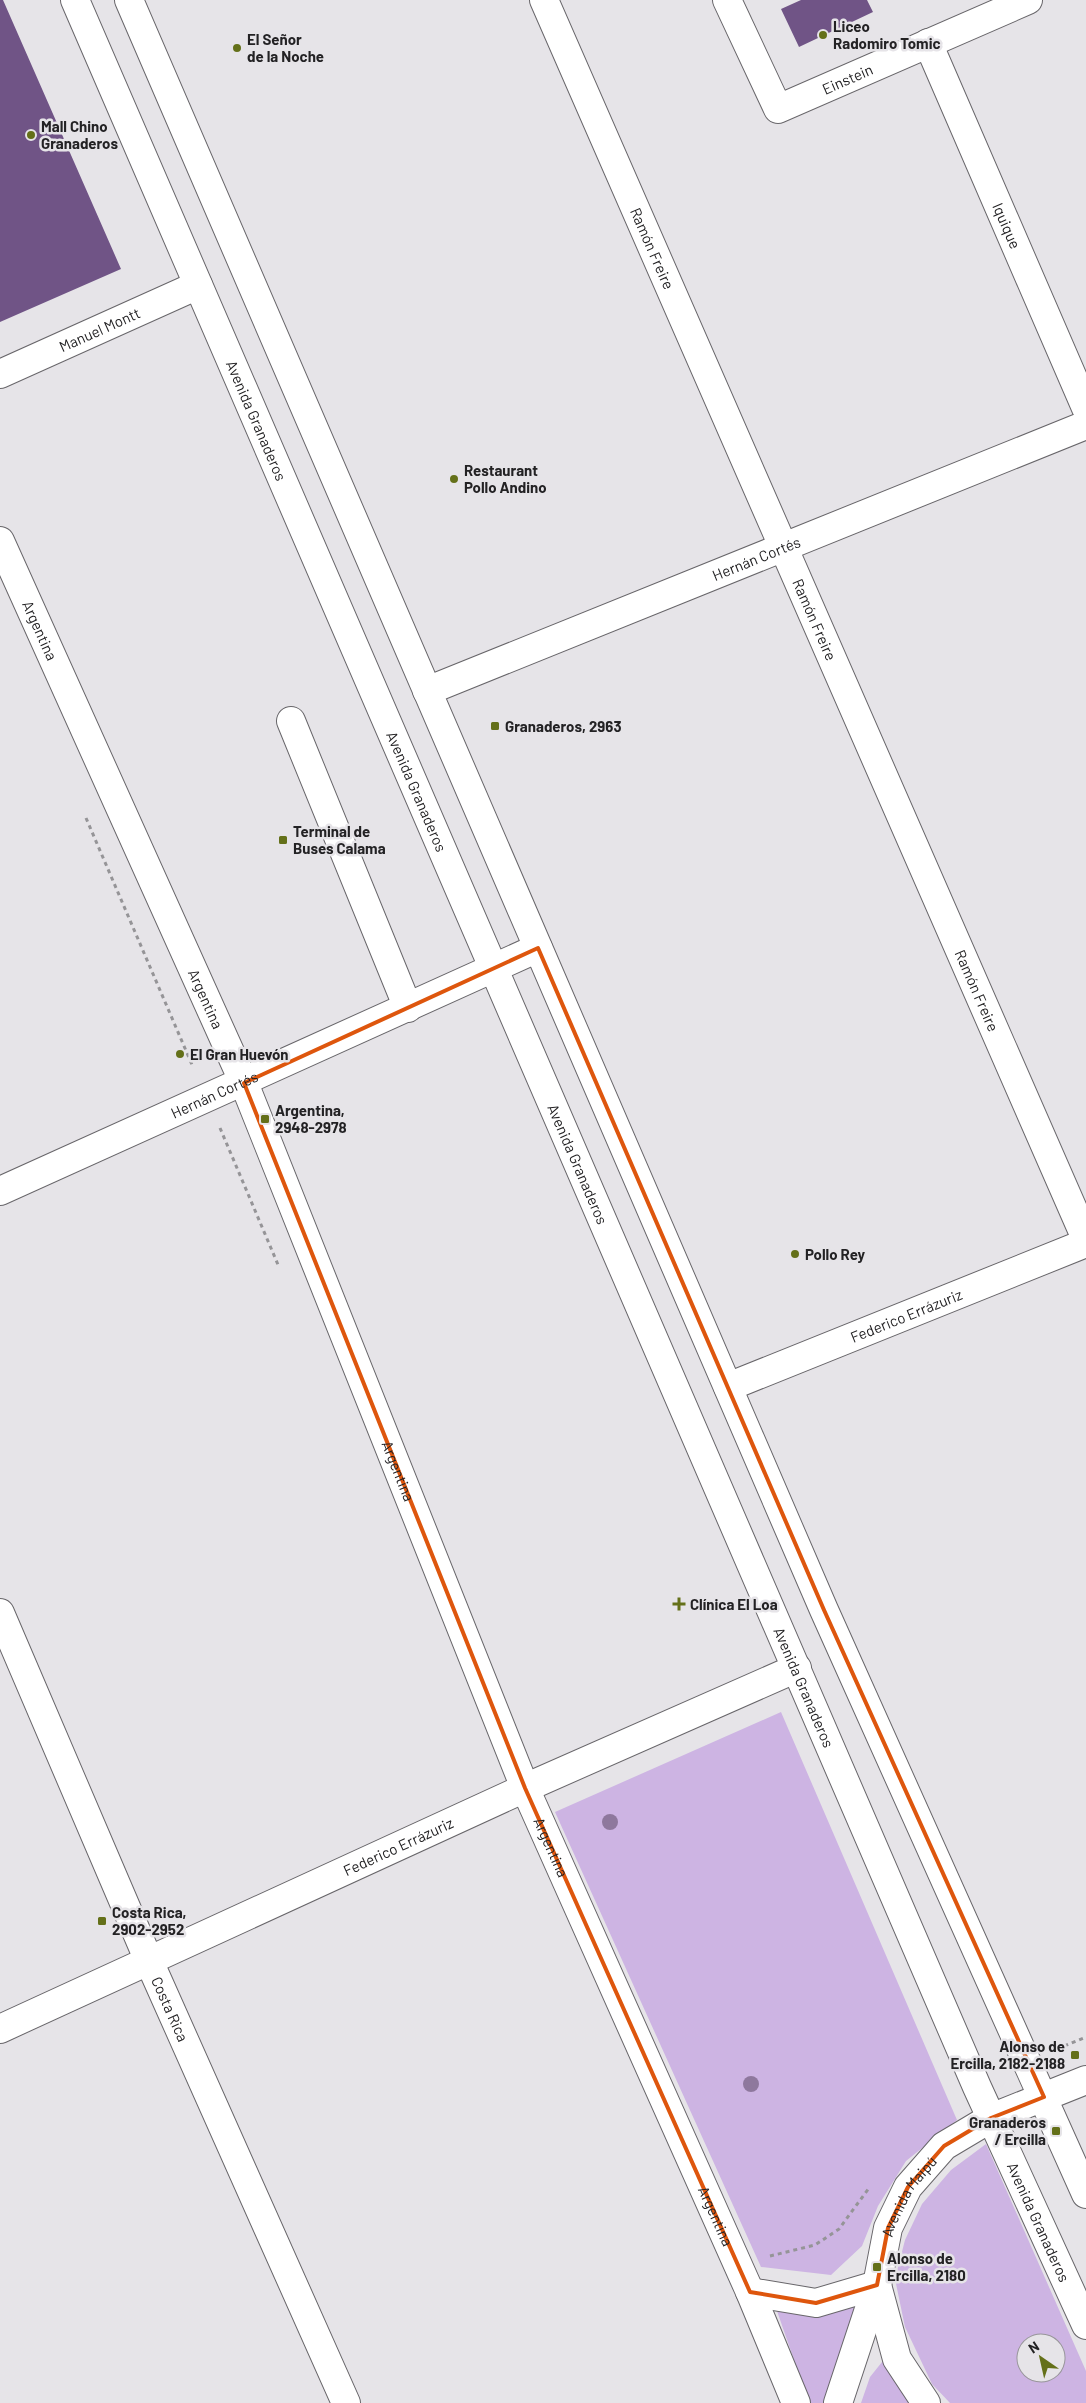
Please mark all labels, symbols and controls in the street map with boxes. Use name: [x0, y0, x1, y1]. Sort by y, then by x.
place label: Liceo Radomiro Tomic: [833, 17, 941, 52]
marker: Liceo Radomiro Tomic: [817, 29, 829, 41]
place label: El Señor de la Noche: [247, 30, 324, 65]
marker: El Señor de la Noche: [231, 42, 243, 54]
street label: Einstein: [819, 60, 875, 98]
place label: Mall Chino Granaderos: [41, 117, 118, 152]
marker: Mall Chino Granaderos: [25, 129, 37, 141]
street label: Iquique: [989, 200, 1025, 251]
street label: Ramón Freire: [627, 205, 678, 292]
street label: Manuel Montt: [56, 303, 143, 355]
street label: Avenida Granaderos: [223, 357, 291, 483]
place label: Restaurant Pollo Andino: [464, 461, 547, 496]
marker: Restaurant Pollo Andino: [448, 473, 460, 485]
street label: Hernán Cortés: [710, 532, 803, 584]
street label: Ramón Freire: [789, 576, 841, 663]
street label: Argentina: [19, 598, 61, 663]
place label: Granaderos, 2963: [505, 717, 622, 735]
marker: Granaderos, 2963: [489, 720, 501, 732]
street label: Avenida Granaderos: [383, 728, 451, 854]
place label: Terminal de Buses Calama: [293, 822, 386, 857]
marker: Terminal de Buses Calama: [277, 834, 289, 846]
street label: Ramón Freire: [952, 947, 1003, 1034]
street label: Argentina: [185, 966, 227, 1031]
place label: El Gran Huevón: [190, 1045, 289, 1063]
marker: El Gran Huevón: [174, 1048, 186, 1060]
street label: Hernán Cortés: [168, 1067, 260, 1122]
place label: Argentina, 2948-2978: [275, 1101, 347, 1136]
street label: Avenida Granaderos: [544, 1101, 612, 1227]
marker: Argentina, 2948-2978: [259, 1113, 271, 1125]
place label: Pollo Rey: [805, 1245, 865, 1263]
marker: Pollo Rey: [789, 1248, 801, 1260]
street label: Federico Errázuriz: [848, 1285, 965, 1346]
street label: Argentina: [378, 1438, 419, 1504]
place label: Clínica El Loa: [690, 1595, 778, 1613]
marker: Clínica El Loa: [672, 1597, 686, 1611]
street label: Avenida Granaderos: [770, 1624, 838, 1750]
street label: Federico Errázuriz: [340, 1813, 456, 1879]
street label: Argentina: [530, 1814, 573, 1880]
place label: Costa Rica, 2902-2952: [112, 1903, 187, 1938]
marker: Costa Rica, 2902-2952: [96, 1915, 108, 1927]
street label: Costa Rica: [148, 1974, 193, 2044]
place label: Alonso de Ercilla, 2182-2188: [950, 2037, 1065, 2072]
marker: Alonso de Ercilla, 2182-2188: [1069, 2049, 1081, 2061]
place label: Granaderos / Ercilla: [969, 2113, 1046, 2148]
marker: Granaderos / Ercilla: [1050, 2125, 1062, 2137]
street label: Avenida Maipú: [877, 2152, 940, 2238]
street label: Avenida Granaderos: [1004, 2159, 1074, 2285]
street label: Argentina: [695, 2183, 737, 2249]
place label: Alonso de Ercilla, 2180: [887, 2249, 966, 2284]
marker: Alonso de Ercilla, 2180: [871, 2261, 883, 2273]
north arrow: [1016, 2333, 1066, 2383]
text: N: [1025, 2337, 1042, 2356]

